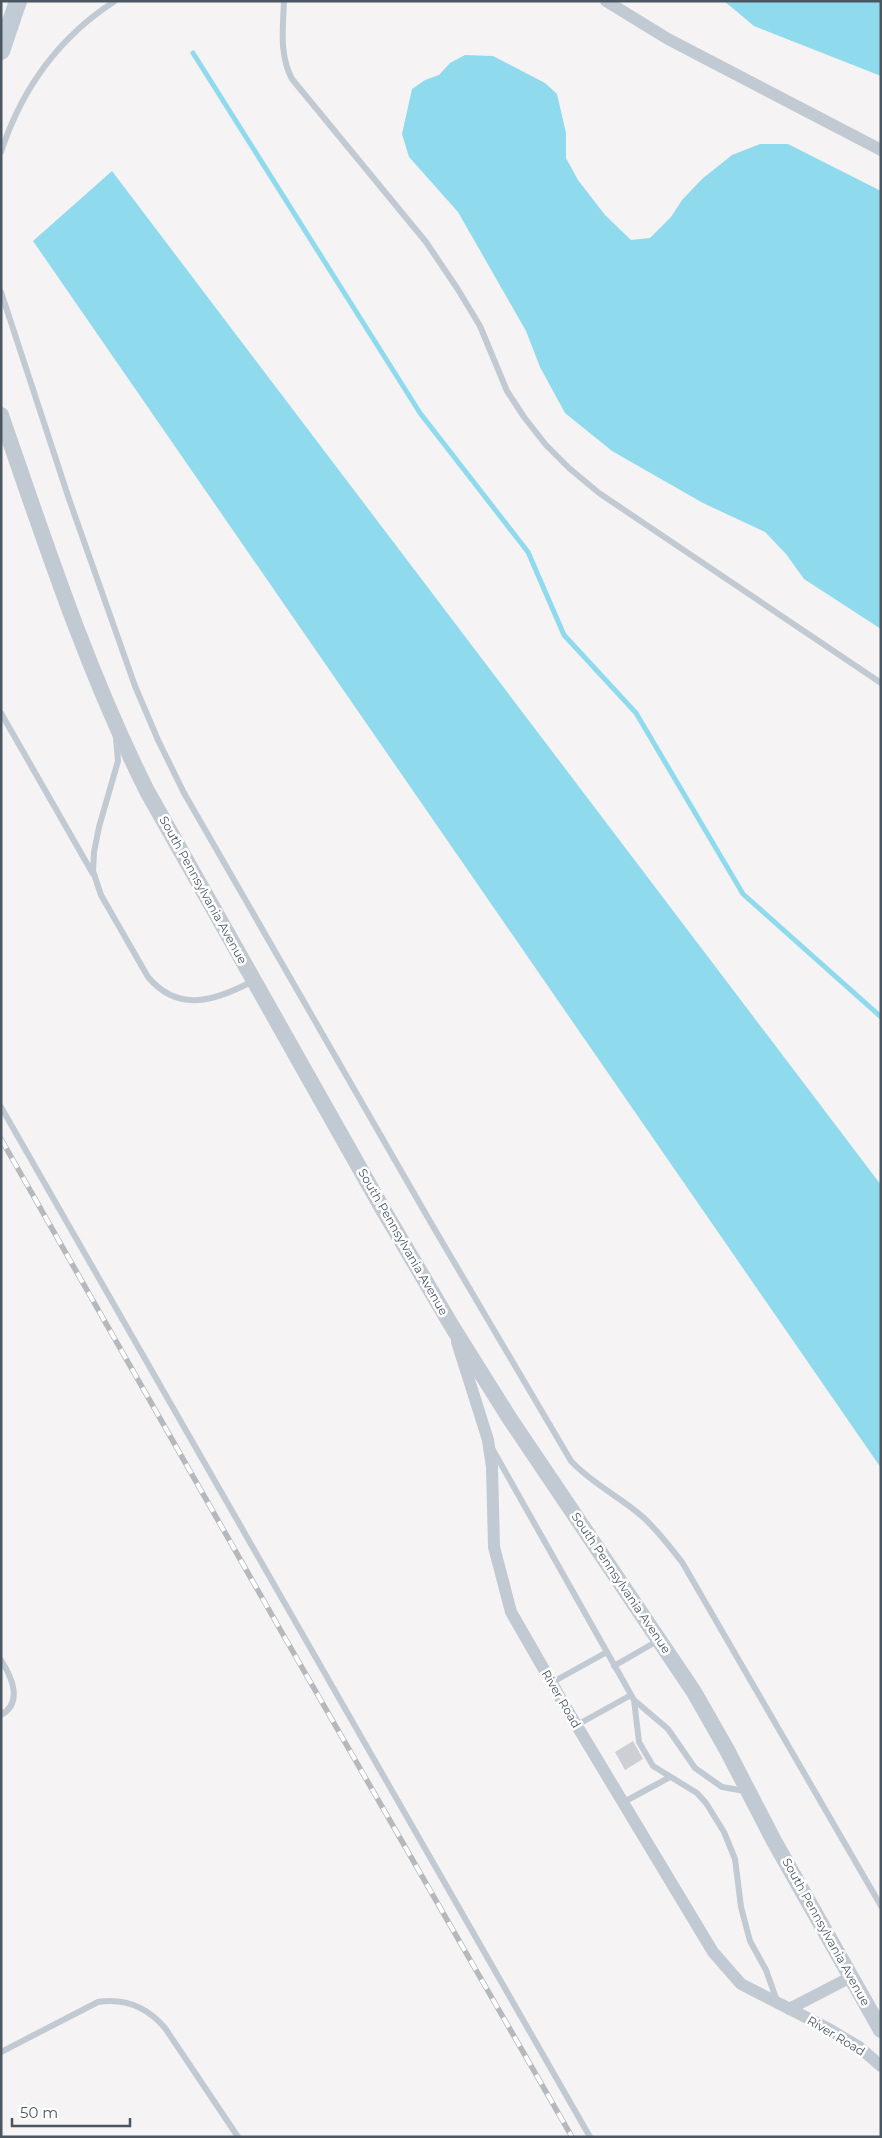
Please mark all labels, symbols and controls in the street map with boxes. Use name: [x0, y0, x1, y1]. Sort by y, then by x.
street label: South Pennsylvania Avenue: [156, 813, 250, 966]
street label: South Pennsylvania Avenue: [355, 1166, 452, 1318]
street label: South Pennsylvania Avenue: [569, 1509, 674, 1656]
street label: River Road: [539, 1667, 584, 1731]
street label: South Pennsylvania Avenue: [779, 1855, 873, 2008]
street label: River Road: [805, 2012, 868, 2059]
scale bar: [12, 2096, 130, 2128]
text: 50 m: [20, 2103, 58, 2122]

